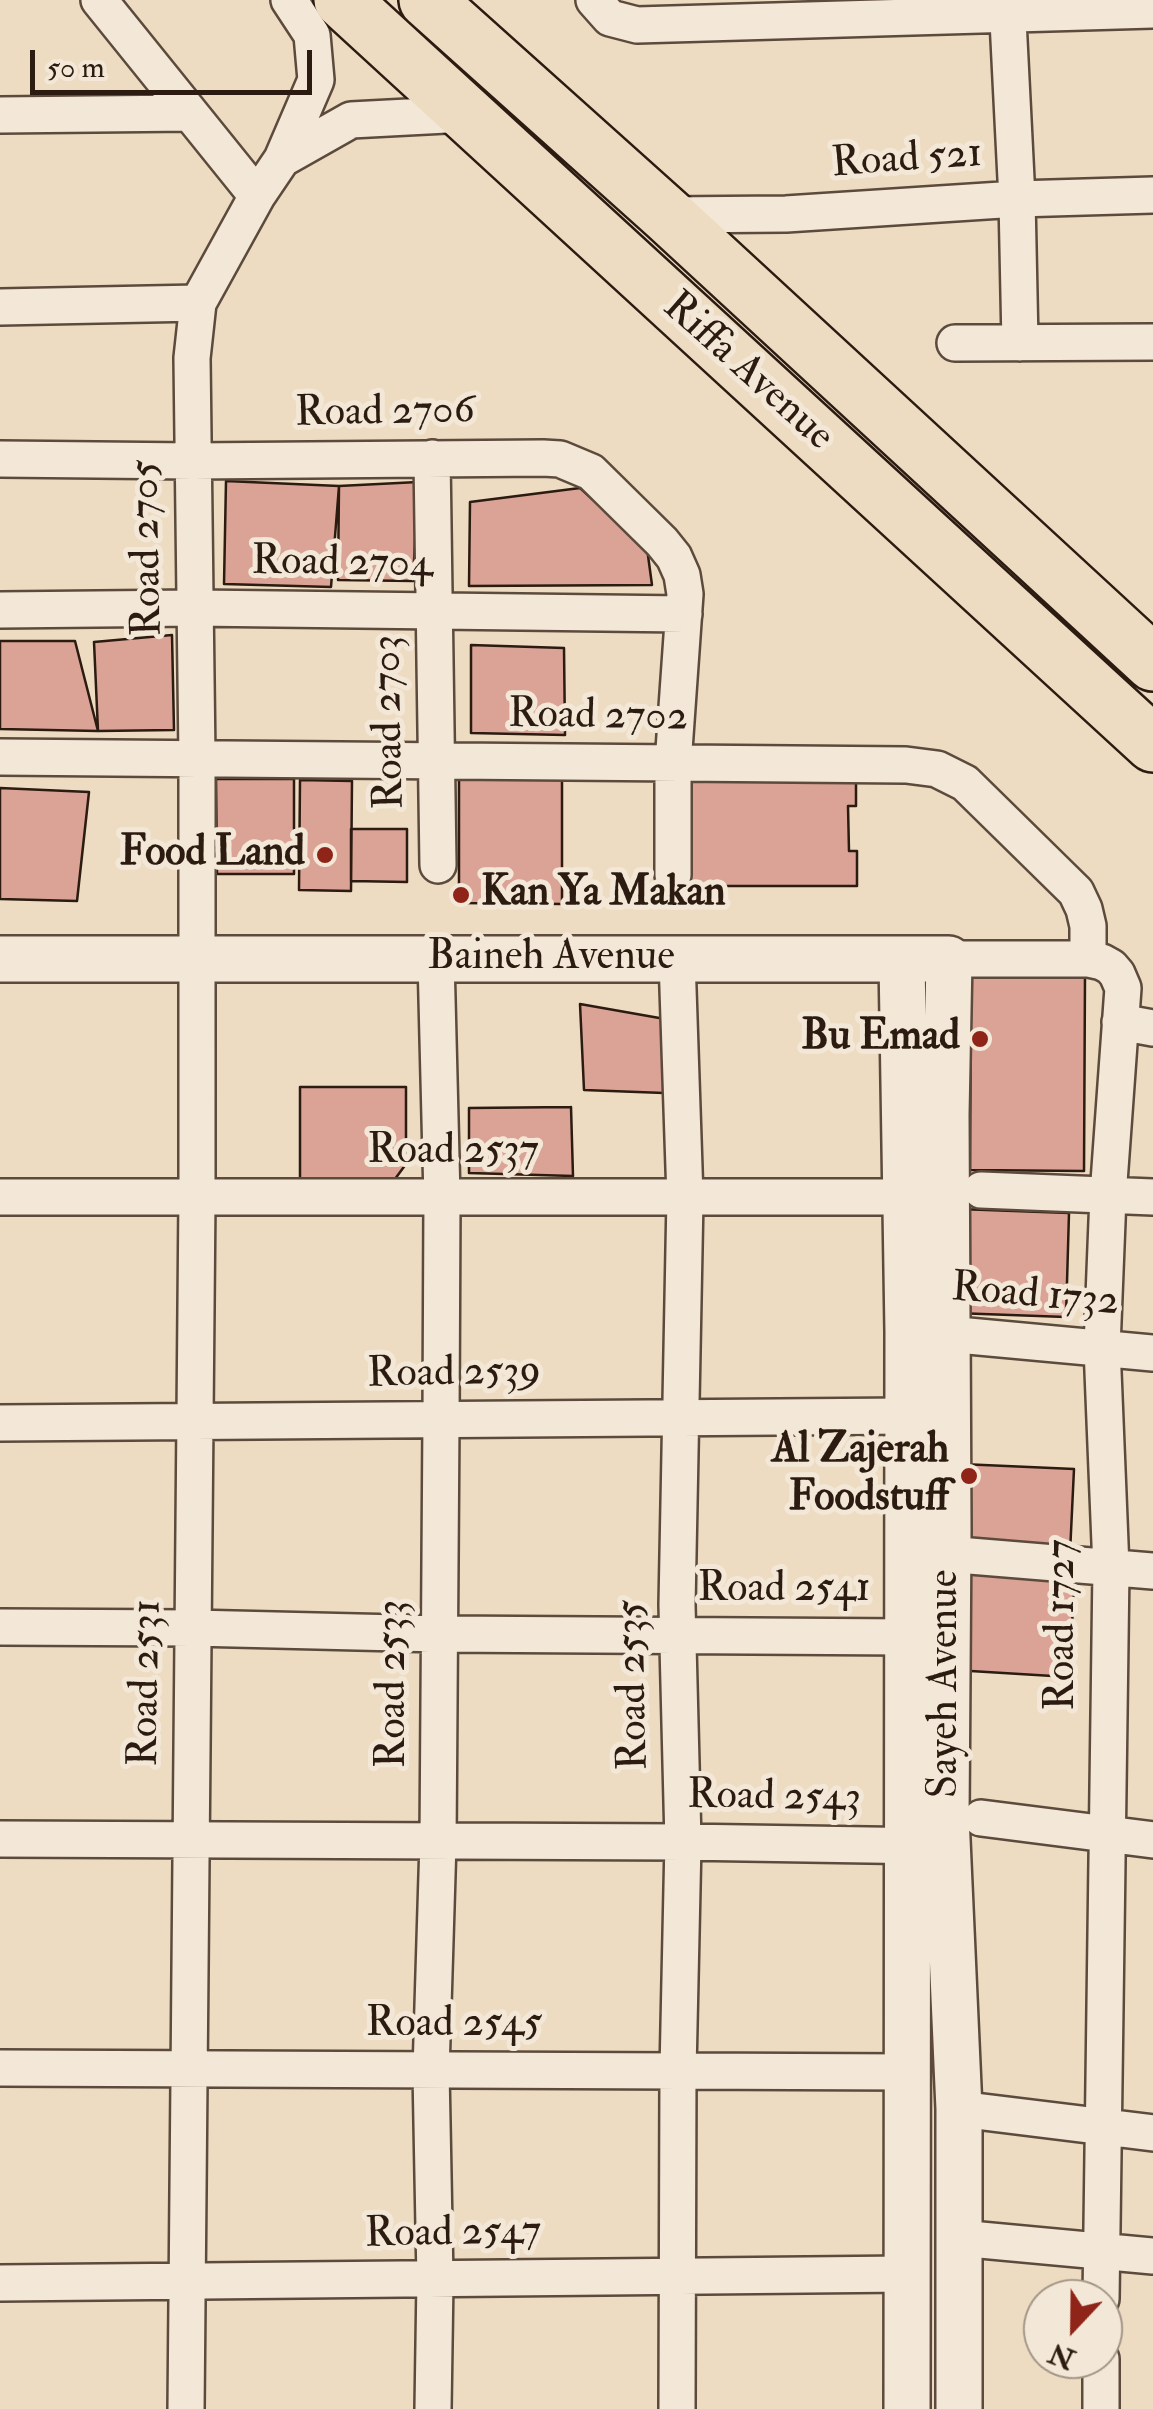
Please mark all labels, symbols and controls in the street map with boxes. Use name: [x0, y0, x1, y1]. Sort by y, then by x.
scale bar: [35, 30, 318, 92]
text: 50 m: [47, 49, 105, 86]
street label: Road 521: [830, 131, 984, 191]
street label: Riffa Avenue: [651, 283, 843, 463]
street label: Road 2706: [295, 387, 475, 441]
street label: Road 2705: [122, 459, 176, 637]
street label: Road 2704: [251, 538, 433, 592]
street label: Road 2703: [364, 634, 418, 810]
street label: Road 2702: [508, 691, 688, 745]
place label: Food Land: [120, 830, 305, 880]
marker: Food Land: [314, 844, 336, 866]
place label: Kan Ya Makan: [481, 870, 726, 920]
marker: Kan Ya Makan: [450, 884, 472, 906]
street label: Baineh Avenue: [427, 934, 675, 984]
place label: Bu Emad: [801, 1014, 960, 1064]
marker: Bu Emad: [969, 1028, 991, 1050]
street label: Road 2537: [367, 1128, 539, 1178]
street label: Road 1732: [949, 1265, 1121, 1329]
street label: Road 2539: [367, 1348, 541, 1402]
place label: Al Zajerah Foodstuff: [772, 1427, 949, 1525]
marker: Al Zajerah Foodstuff: [958, 1465, 980, 1487]
street label: Road 1727: [1039, 1539, 1089, 1711]
street label: Road 2541: [698, 1566, 870, 1616]
street label: Sayeh Avenue: [922, 1570, 972, 1798]
street label: Road 2531: [121, 1599, 175, 1767]
street label: Road 2535: [608, 1599, 662, 1771]
street label: Road 2533: [370, 1600, 420, 1768]
street label: Road 2543: [687, 1772, 861, 1826]
street label: Road 2545: [366, 2001, 542, 2051]
street label: Road 2547: [365, 2208, 541, 2262]
north arrow: [1023, 2279, 1123, 2379]
text: N: [1044, 2335, 1081, 2376]

